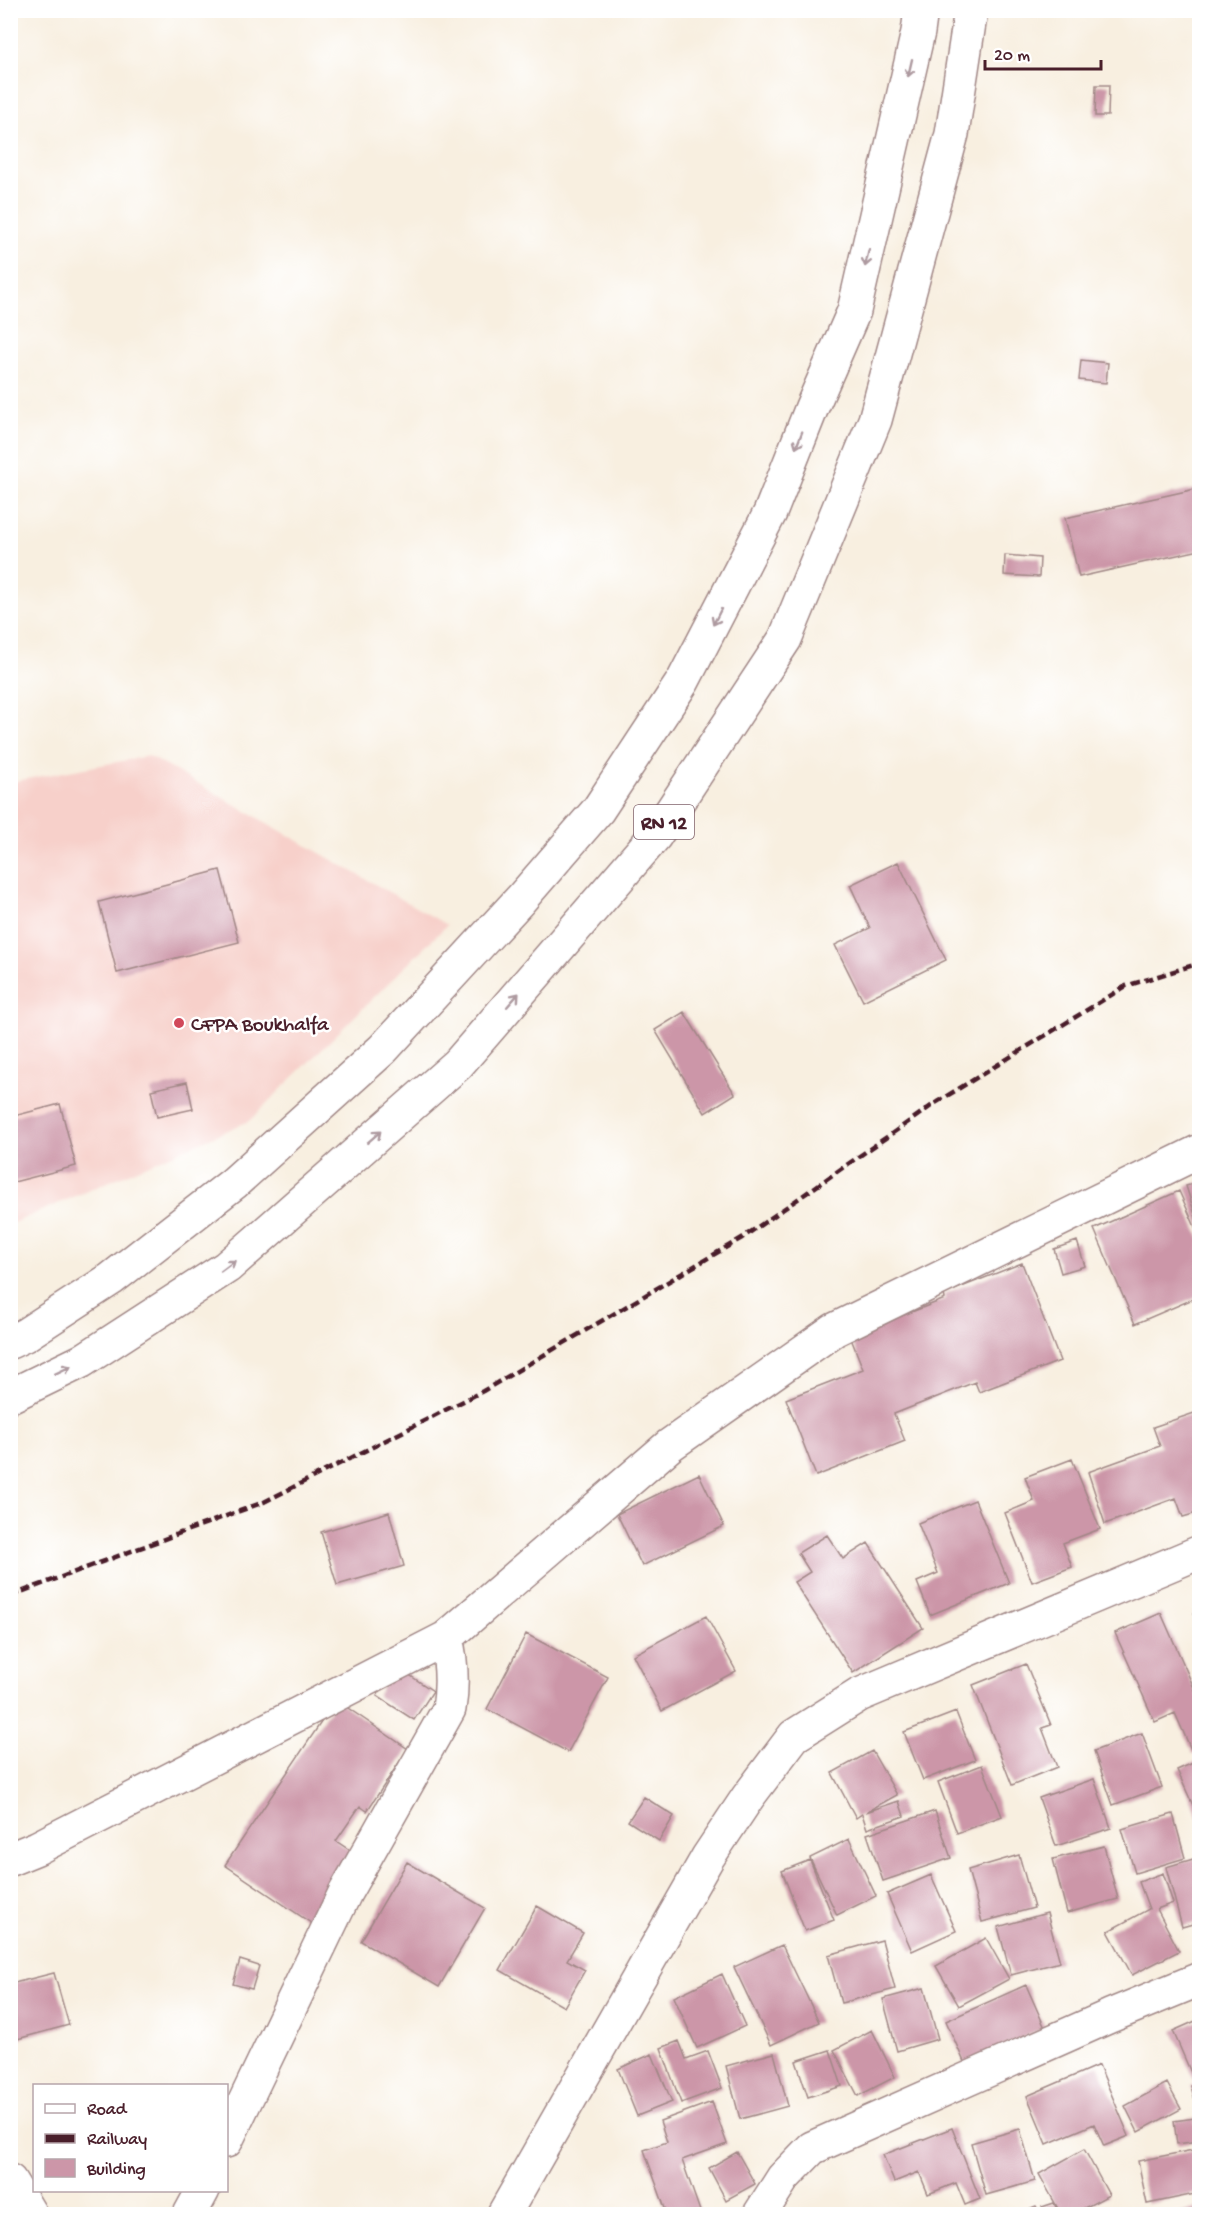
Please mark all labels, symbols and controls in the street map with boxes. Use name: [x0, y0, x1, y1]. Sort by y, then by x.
scale bar: [985, 33, 1100, 71]
text: 20 m: [994, 46, 1030, 67]
one-way arrow: [903, 58, 915, 77]
one-way arrow: [860, 248, 872, 267]
one-way arrow: [793, 430, 804, 449]
one-way arrow: [711, 607, 722, 625]
road number: RN 12: [634, 805, 694, 839]
one-way arrow: [505, 993, 519, 1009]
place label: CFPA Boukhalfa: [191, 1014, 330, 1039]
marker: CFPA Boukhalfa: [172, 1016, 186, 1030]
one-way arrow: [366, 1130, 381, 1144]
one-way arrow: [219, 1259, 235, 1272]
one-way arrow: [54, 1363, 72, 1375]
legend: [33, 2084, 228, 2192]
text: Road: [87, 2100, 128, 2121]
text: Railway: [87, 2130, 147, 2151]
text: Building: [86, 2160, 146, 2181]

